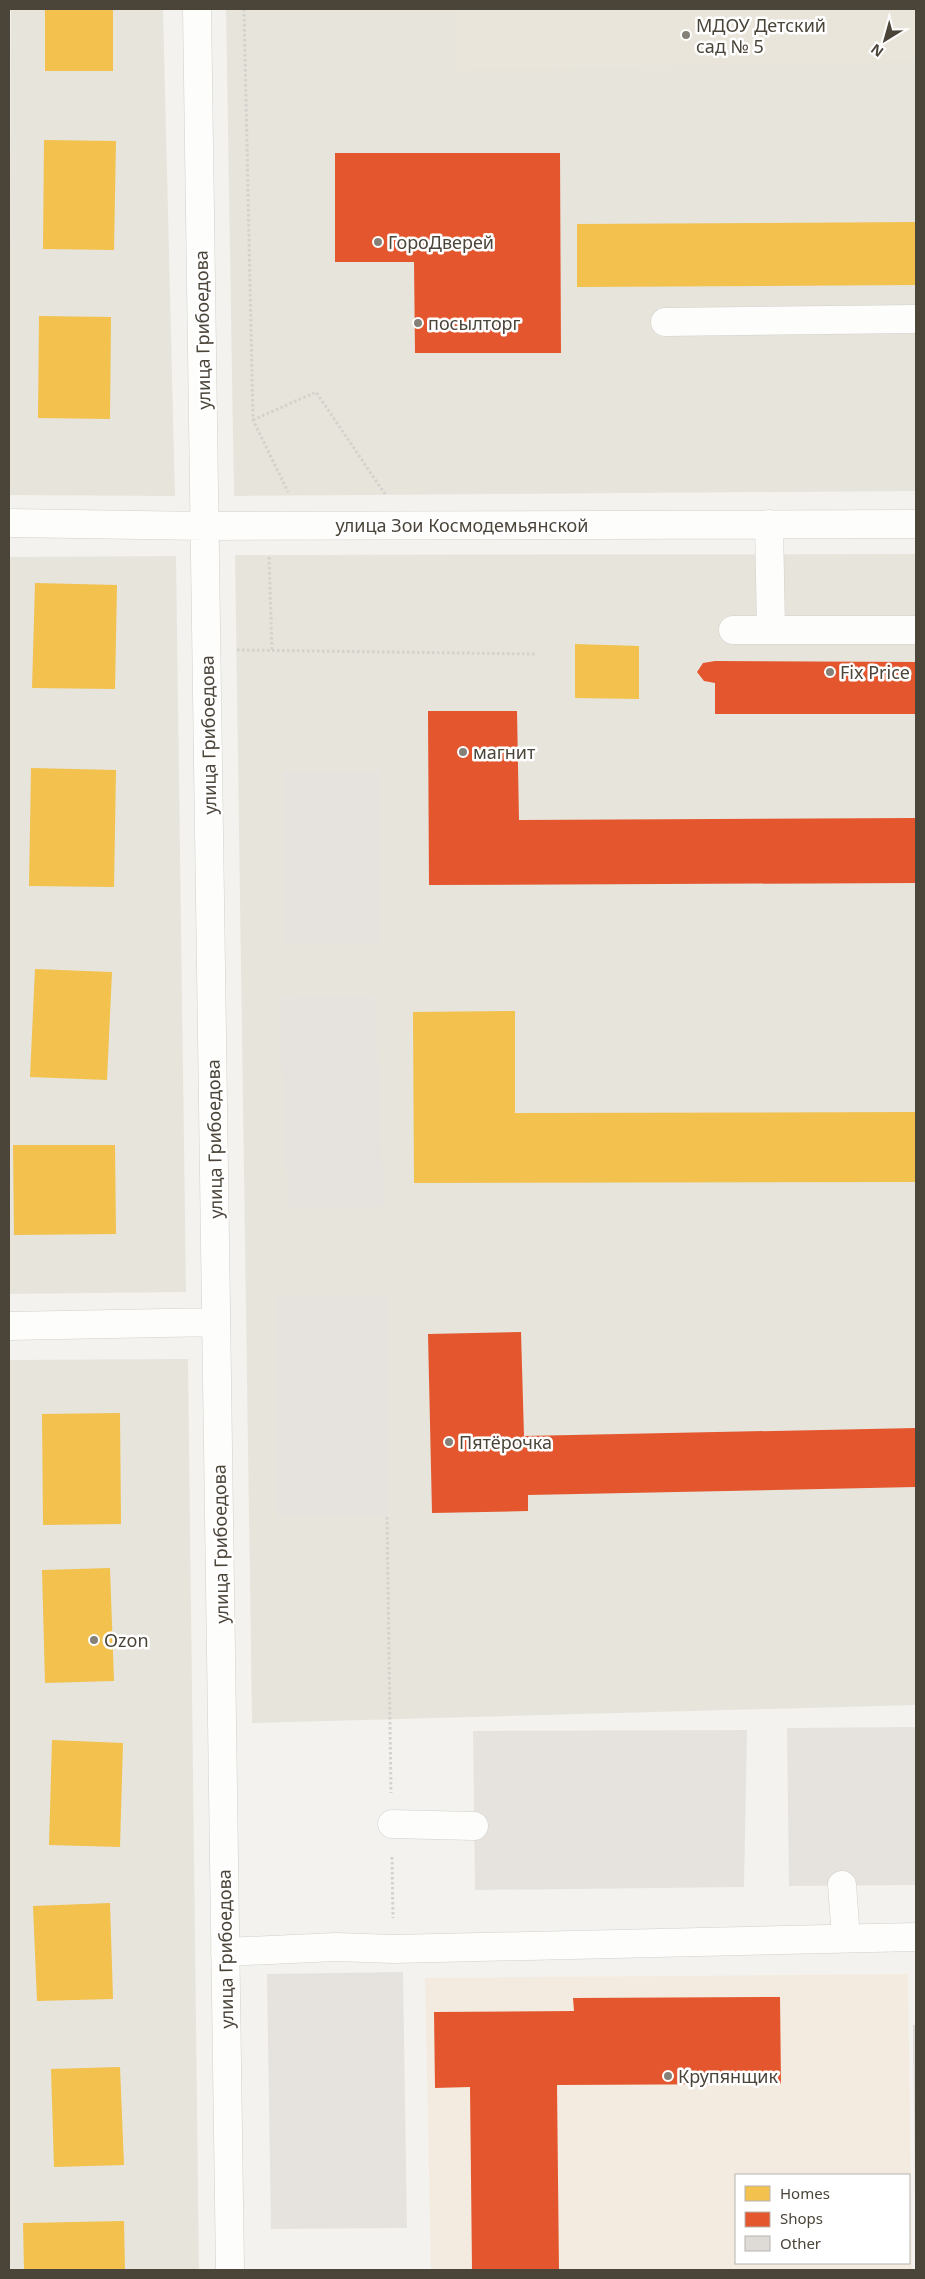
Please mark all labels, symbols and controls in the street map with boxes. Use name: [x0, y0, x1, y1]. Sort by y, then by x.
place label: МДОУ Детский сад № 5: [696, 13, 826, 58]
north arrow: [860, 15, 910, 65]
marker: МДОУ Детский сад № 5: [680, 29, 692, 41]
text: N: [867, 40, 887, 62]
place label: ГороДверей: [388, 230, 494, 254]
marker: ГороДверей: [372, 236, 384, 248]
street label: улица Грибоедова: [189, 250, 215, 410]
place label: посылторг: [428, 311, 521, 335]
marker: посылторг: [412, 317, 424, 329]
street label: улица Зои Космодемьянской: [336, 513, 588, 537]
street label: улица Грибоедова: [195, 655, 221, 815]
place label: Fix Price: [840, 660, 910, 684]
marker: Fix Price: [824, 666, 836, 678]
place label: магнит: [473, 740, 536, 764]
marker: магнит: [457, 746, 469, 758]
street label: улица Грибоедова: [201, 1059, 227, 1219]
place label: Пятёрочка: [459, 1430, 552, 1454]
marker: Пятёрочка: [443, 1436, 455, 1448]
street label: улица Грибоедова: [207, 1464, 233, 1624]
place label: Ozon: [104, 1628, 149, 1652]
marker: Ozon: [88, 1634, 100, 1646]
street label: улица Грибоедова: [212, 1869, 238, 2029]
place label: Крупянщик: [678, 2064, 778, 2088]
marker: Крупянщик: [662, 2070, 674, 2082]
legend: [735, 2174, 910, 2264]
text: Homes: [780, 2183, 830, 2203]
text: Shops: [780, 2208, 823, 2228]
text: Other: [780, 2233, 821, 2253]

